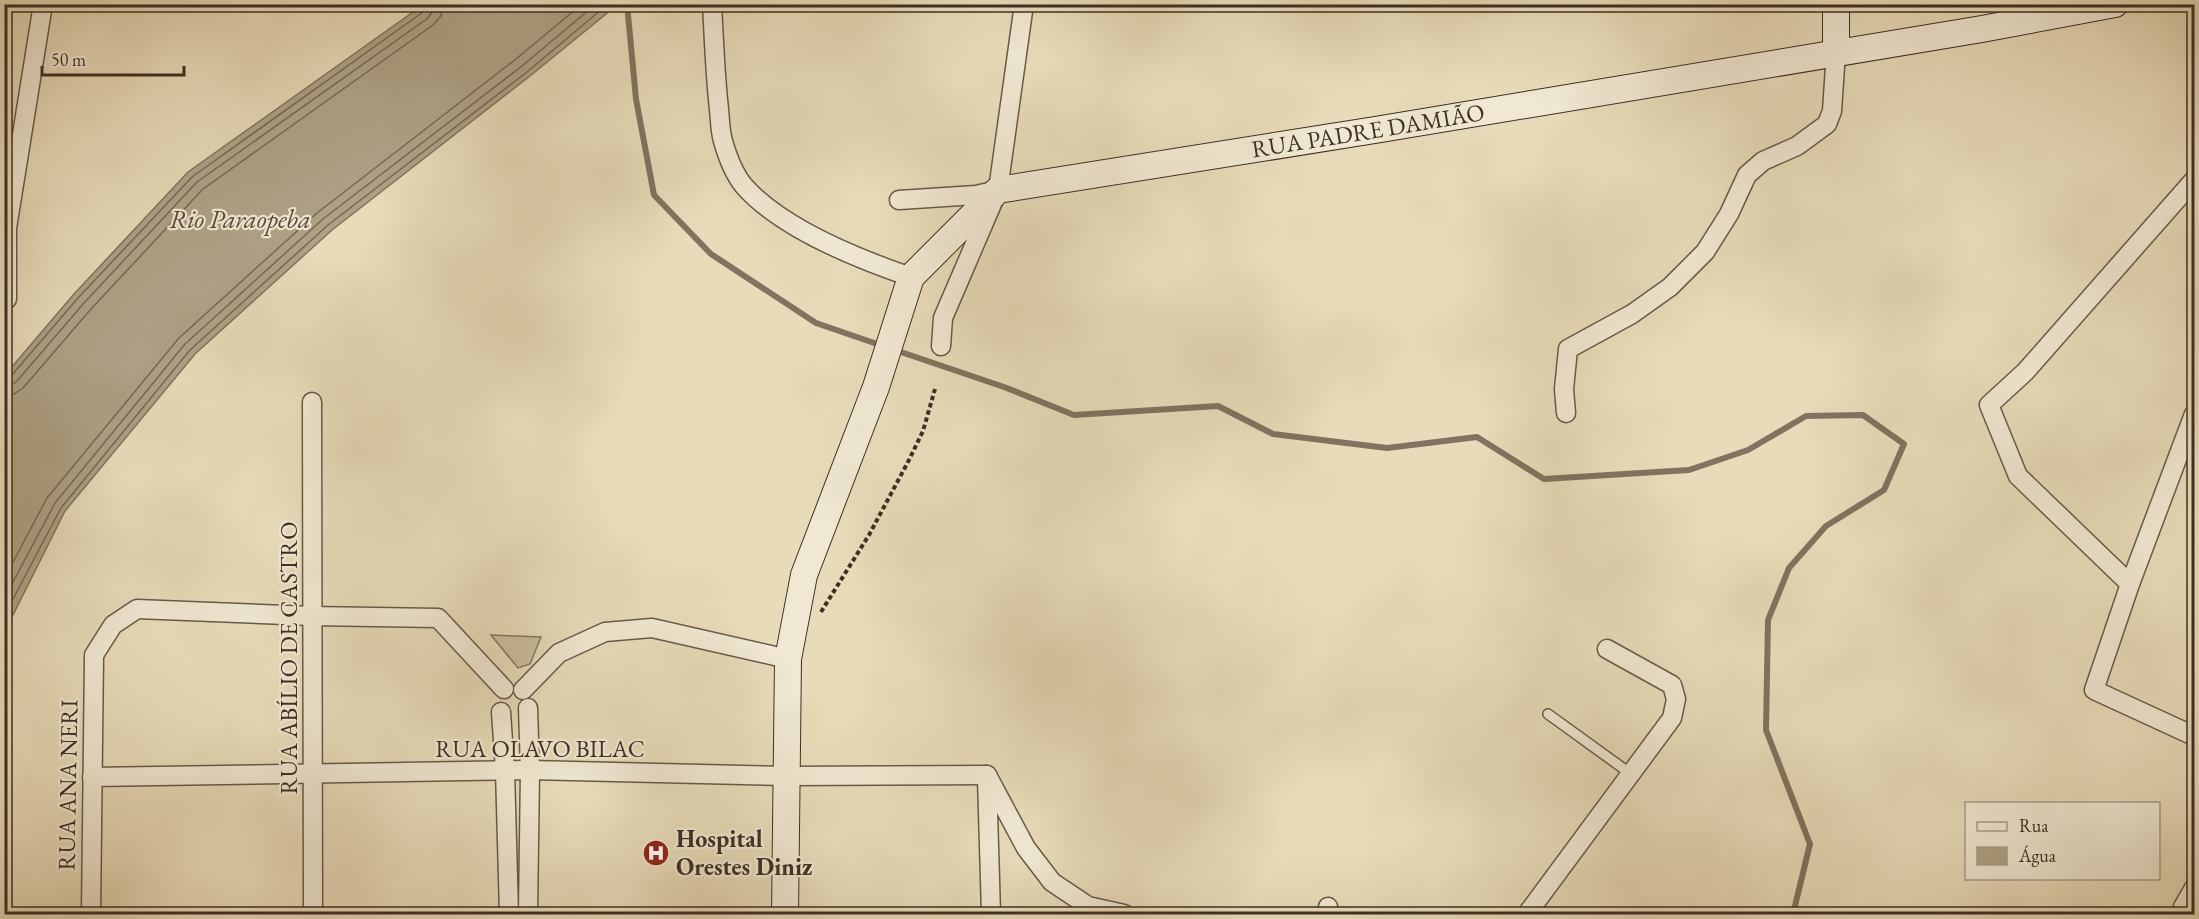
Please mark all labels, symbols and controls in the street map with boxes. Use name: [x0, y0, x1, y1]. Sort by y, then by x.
scale bar: [42, 39, 184, 77]
text: 50 m: [51, 48, 86, 71]
street label: RUA PADRE DAMIÃO: [1249, 96, 1487, 164]
water label: Rio Paraopeba: [169, 202, 311, 236]
street label: RUA ABÍLIO DE CASTRO: [273, 521, 304, 795]
street label: RUA ANA NERI: [51, 699, 84, 871]
street label: RUA OLAVO BILAC: [435, 733, 645, 764]
legend: [1965, 802, 2160, 880]
text: Rua: [2019, 814, 2049, 837]
place label: Hospital Orestes Diniz: [676, 823, 813, 882]
hospital icon: Hospital Orestes Diniz: [641, 838, 671, 868]
text: Água: [2018, 844, 2057, 867]

